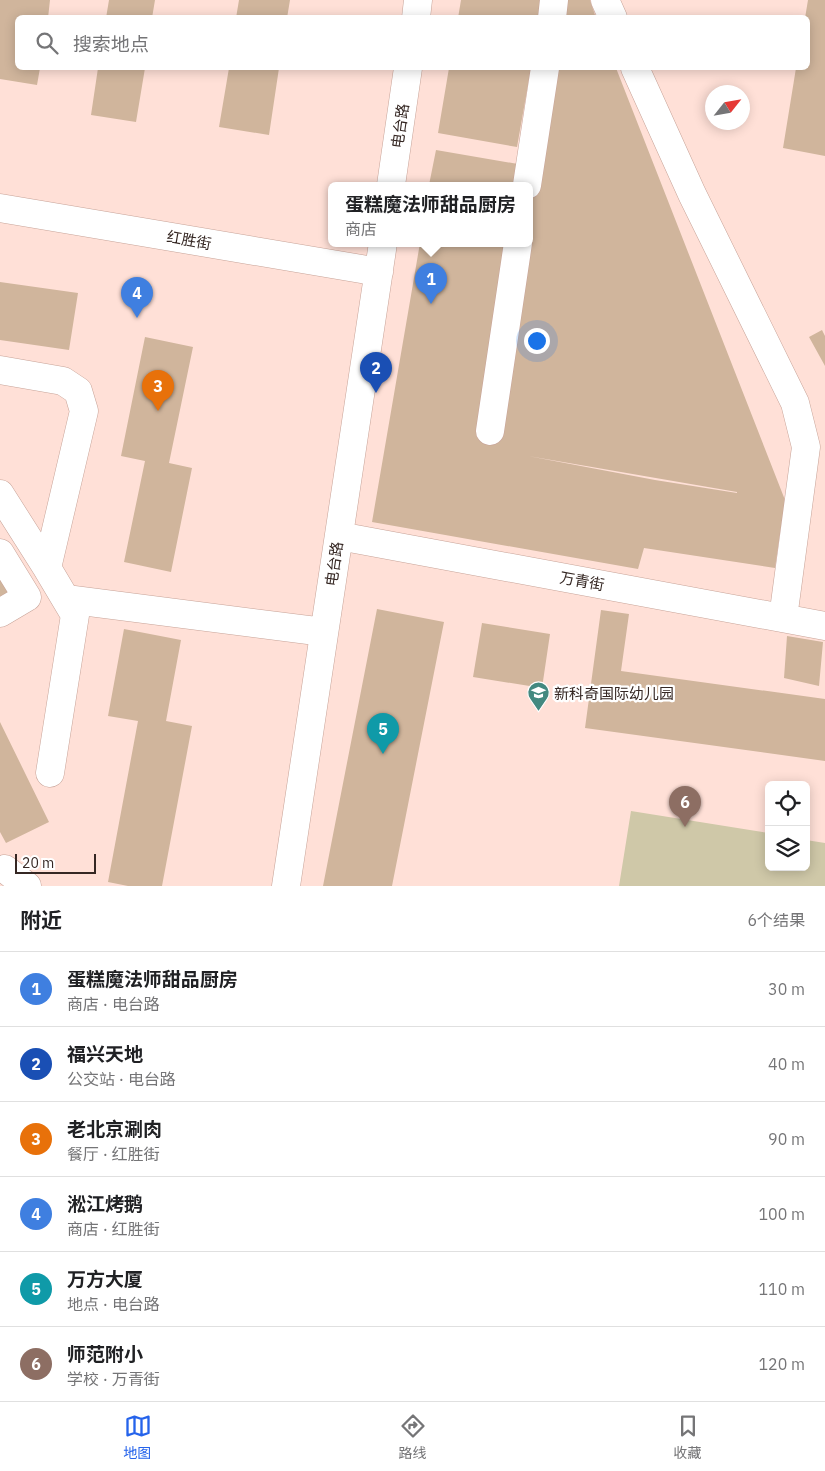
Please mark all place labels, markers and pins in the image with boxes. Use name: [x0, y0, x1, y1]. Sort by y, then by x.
pin: 1: [415, 263, 447, 304]
pin: 4: [121, 277, 153, 318]
pin: 2: [360, 352, 392, 393]
pin: 3: [142, 370, 174, 411]
school or university icon: 新科奇国际幼儿园: [526, 681, 550, 712]
place label: 新科奇国际幼儿园: [554, 684, 674, 703]
pin: 5: [367, 713, 399, 754]
pin: 6: [669, 786, 701, 827]

